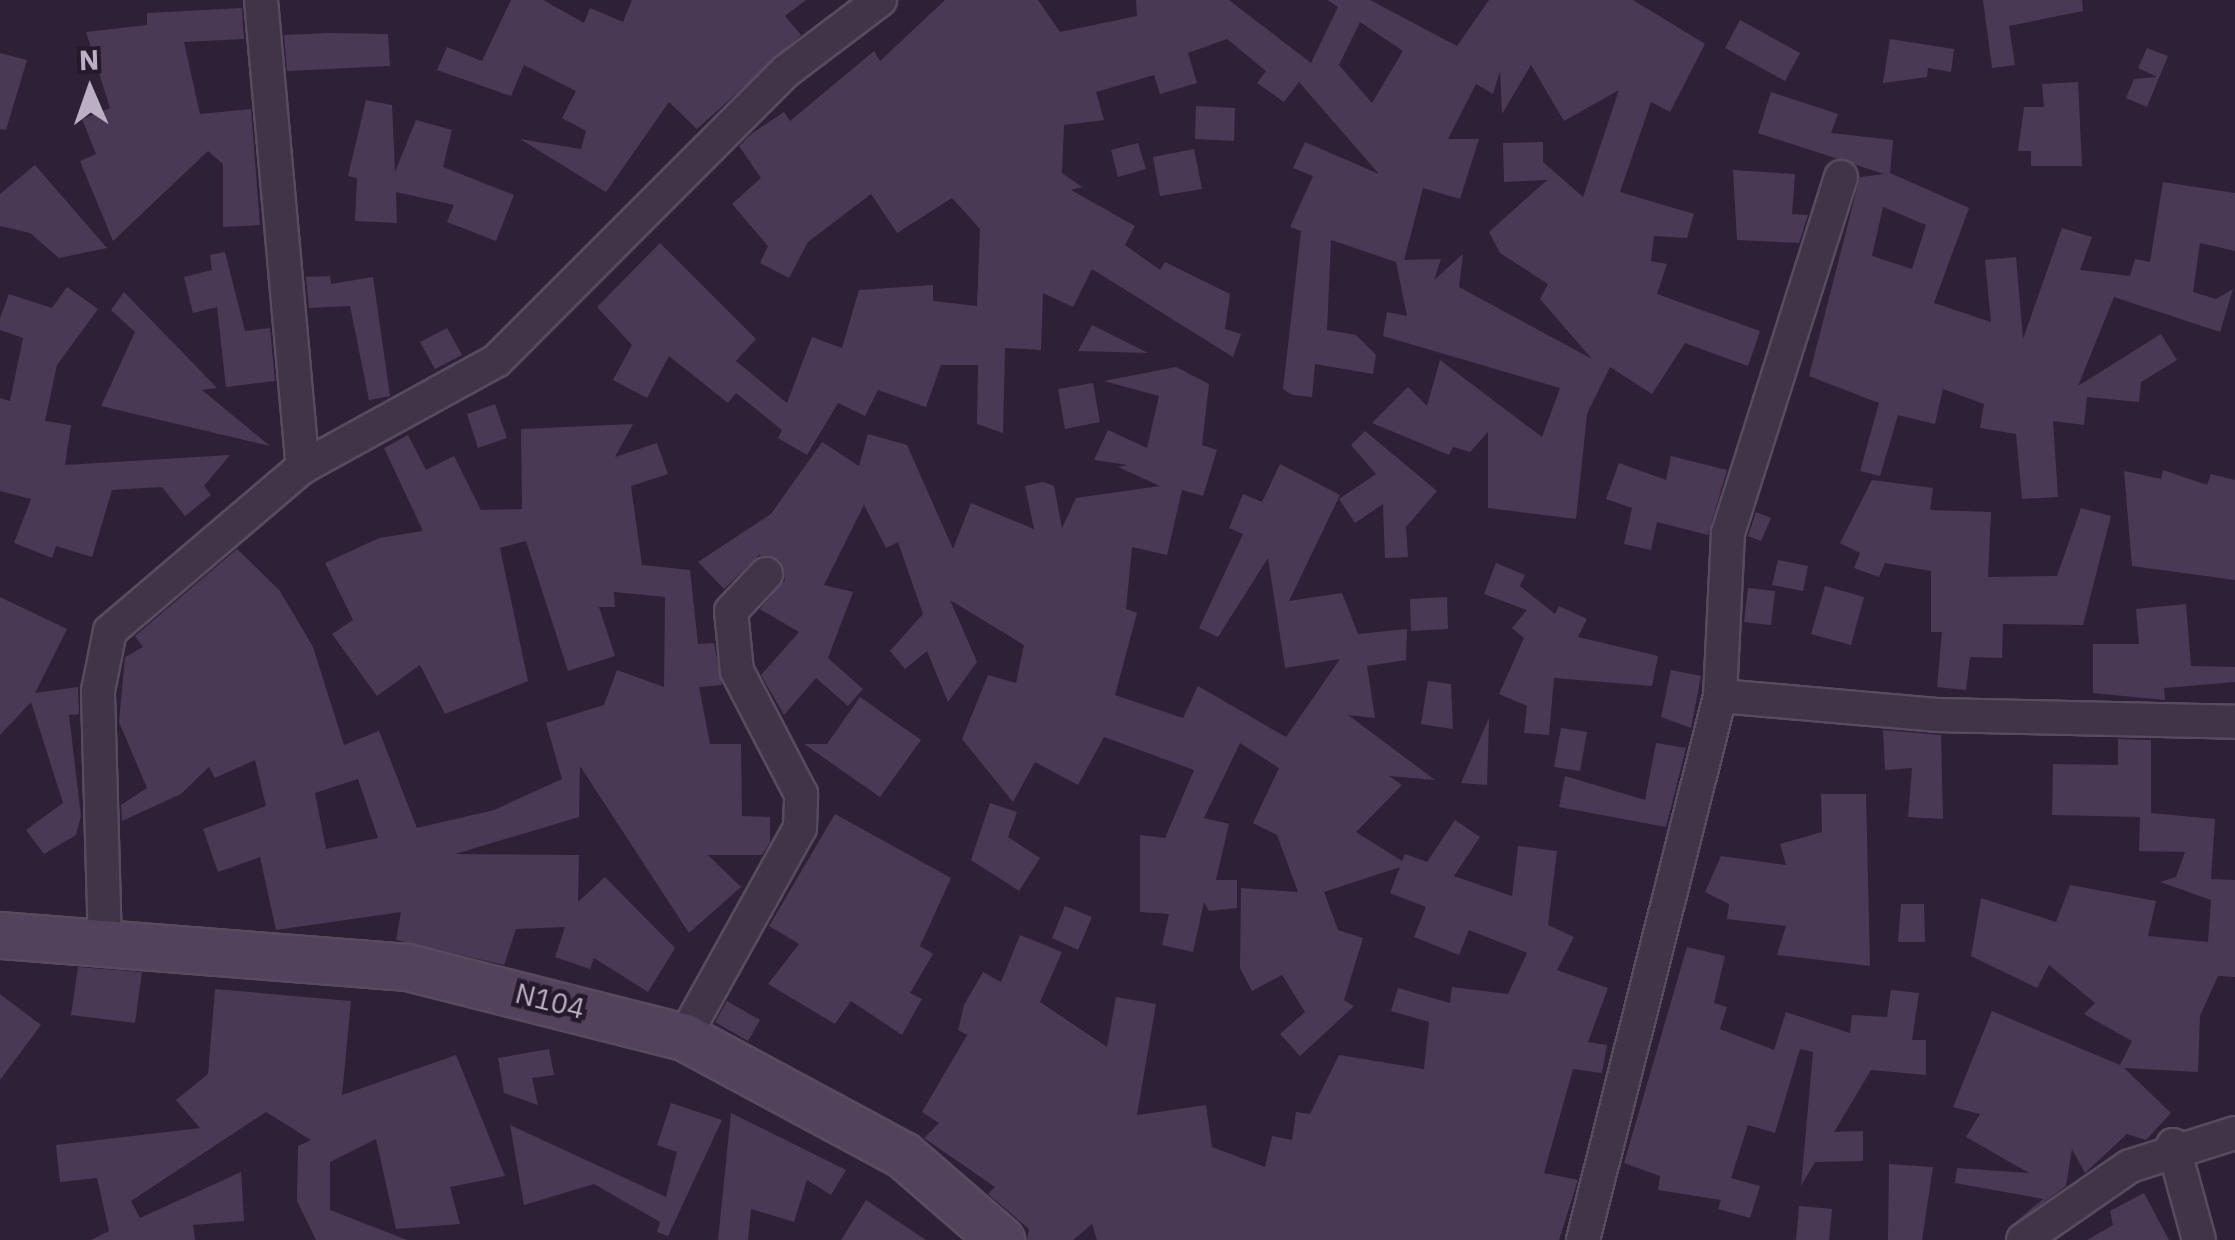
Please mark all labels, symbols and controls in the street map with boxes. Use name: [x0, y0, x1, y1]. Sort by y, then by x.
north arrow: [40, 40, 140, 140]
text: N: [78, 41, 100, 78]
street label: N104: [512, 976, 588, 1026]

